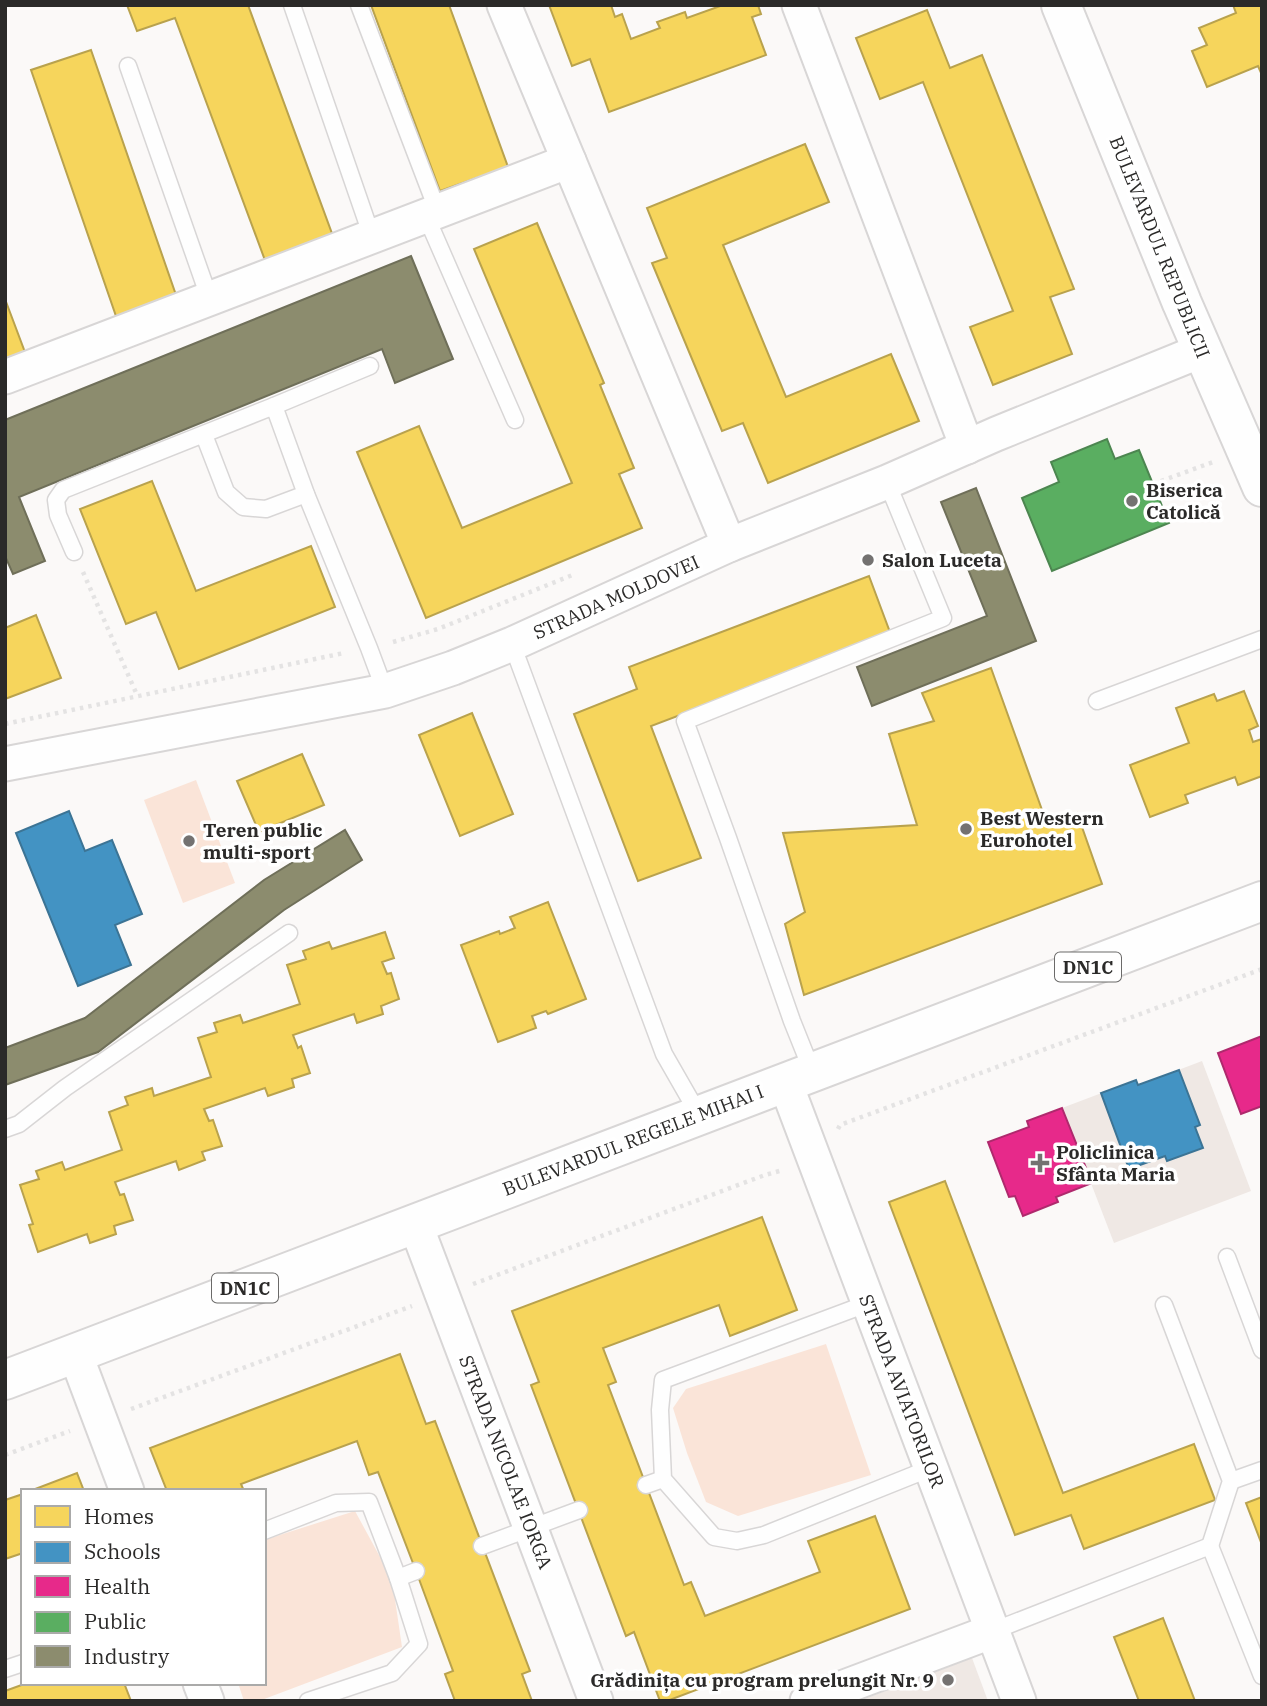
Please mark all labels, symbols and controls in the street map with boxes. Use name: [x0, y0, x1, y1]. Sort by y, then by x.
street label: BULEVARDUL REPUBLICII: [1104, 132, 1216, 362]
place label: Biserica Catolică: [1146, 478, 1223, 524]
marker: Biserica Catolică: [1124, 493, 1140, 509]
place label: Salon Luceta: [882, 548, 1002, 572]
street label: STRADA MOLDOVEI: [529, 550, 703, 644]
marker: Salon Luceta: [860, 552, 876, 568]
place label: Best Western Eurohotel: [980, 806, 1104, 852]
place label: Teren public multi-sport: [203, 818, 322, 864]
marker: Best Western Eurohotel: [958, 821, 974, 837]
marker: Teren public multi-sport: [181, 833, 197, 849]
road number: DN1C: [1055, 952, 1121, 982]
street label: BULEVARDUL REGELE MIHAI I: [499, 1079, 767, 1201]
place label: Policlinica Sfânta Maria: [1056, 1140, 1175, 1186]
marker: Policlinica Sfânta Maria: [1030, 1153, 1050, 1173]
road number: DN1C: [212, 1274, 278, 1302]
street label: STRADA AVIATORILOR: [854, 1291, 950, 1491]
street label: STRADA NICOLAE IORGA: [454, 1352, 558, 1572]
legend: [21, 1489, 266, 1685]
text: Homes: [84, 1502, 154, 1530]
text: Schools: [84, 1537, 161, 1565]
text: Health: [84, 1572, 150, 1600]
text: Public: [84, 1607, 146, 1635]
text: Industry: [84, 1642, 170, 1670]
place label: Grădinița cu program prelungit Nr. 9: [590, 1668, 934, 1693]
marker: Grădinița cu program prelungit Nr. 9: [940, 1672, 956, 1688]

